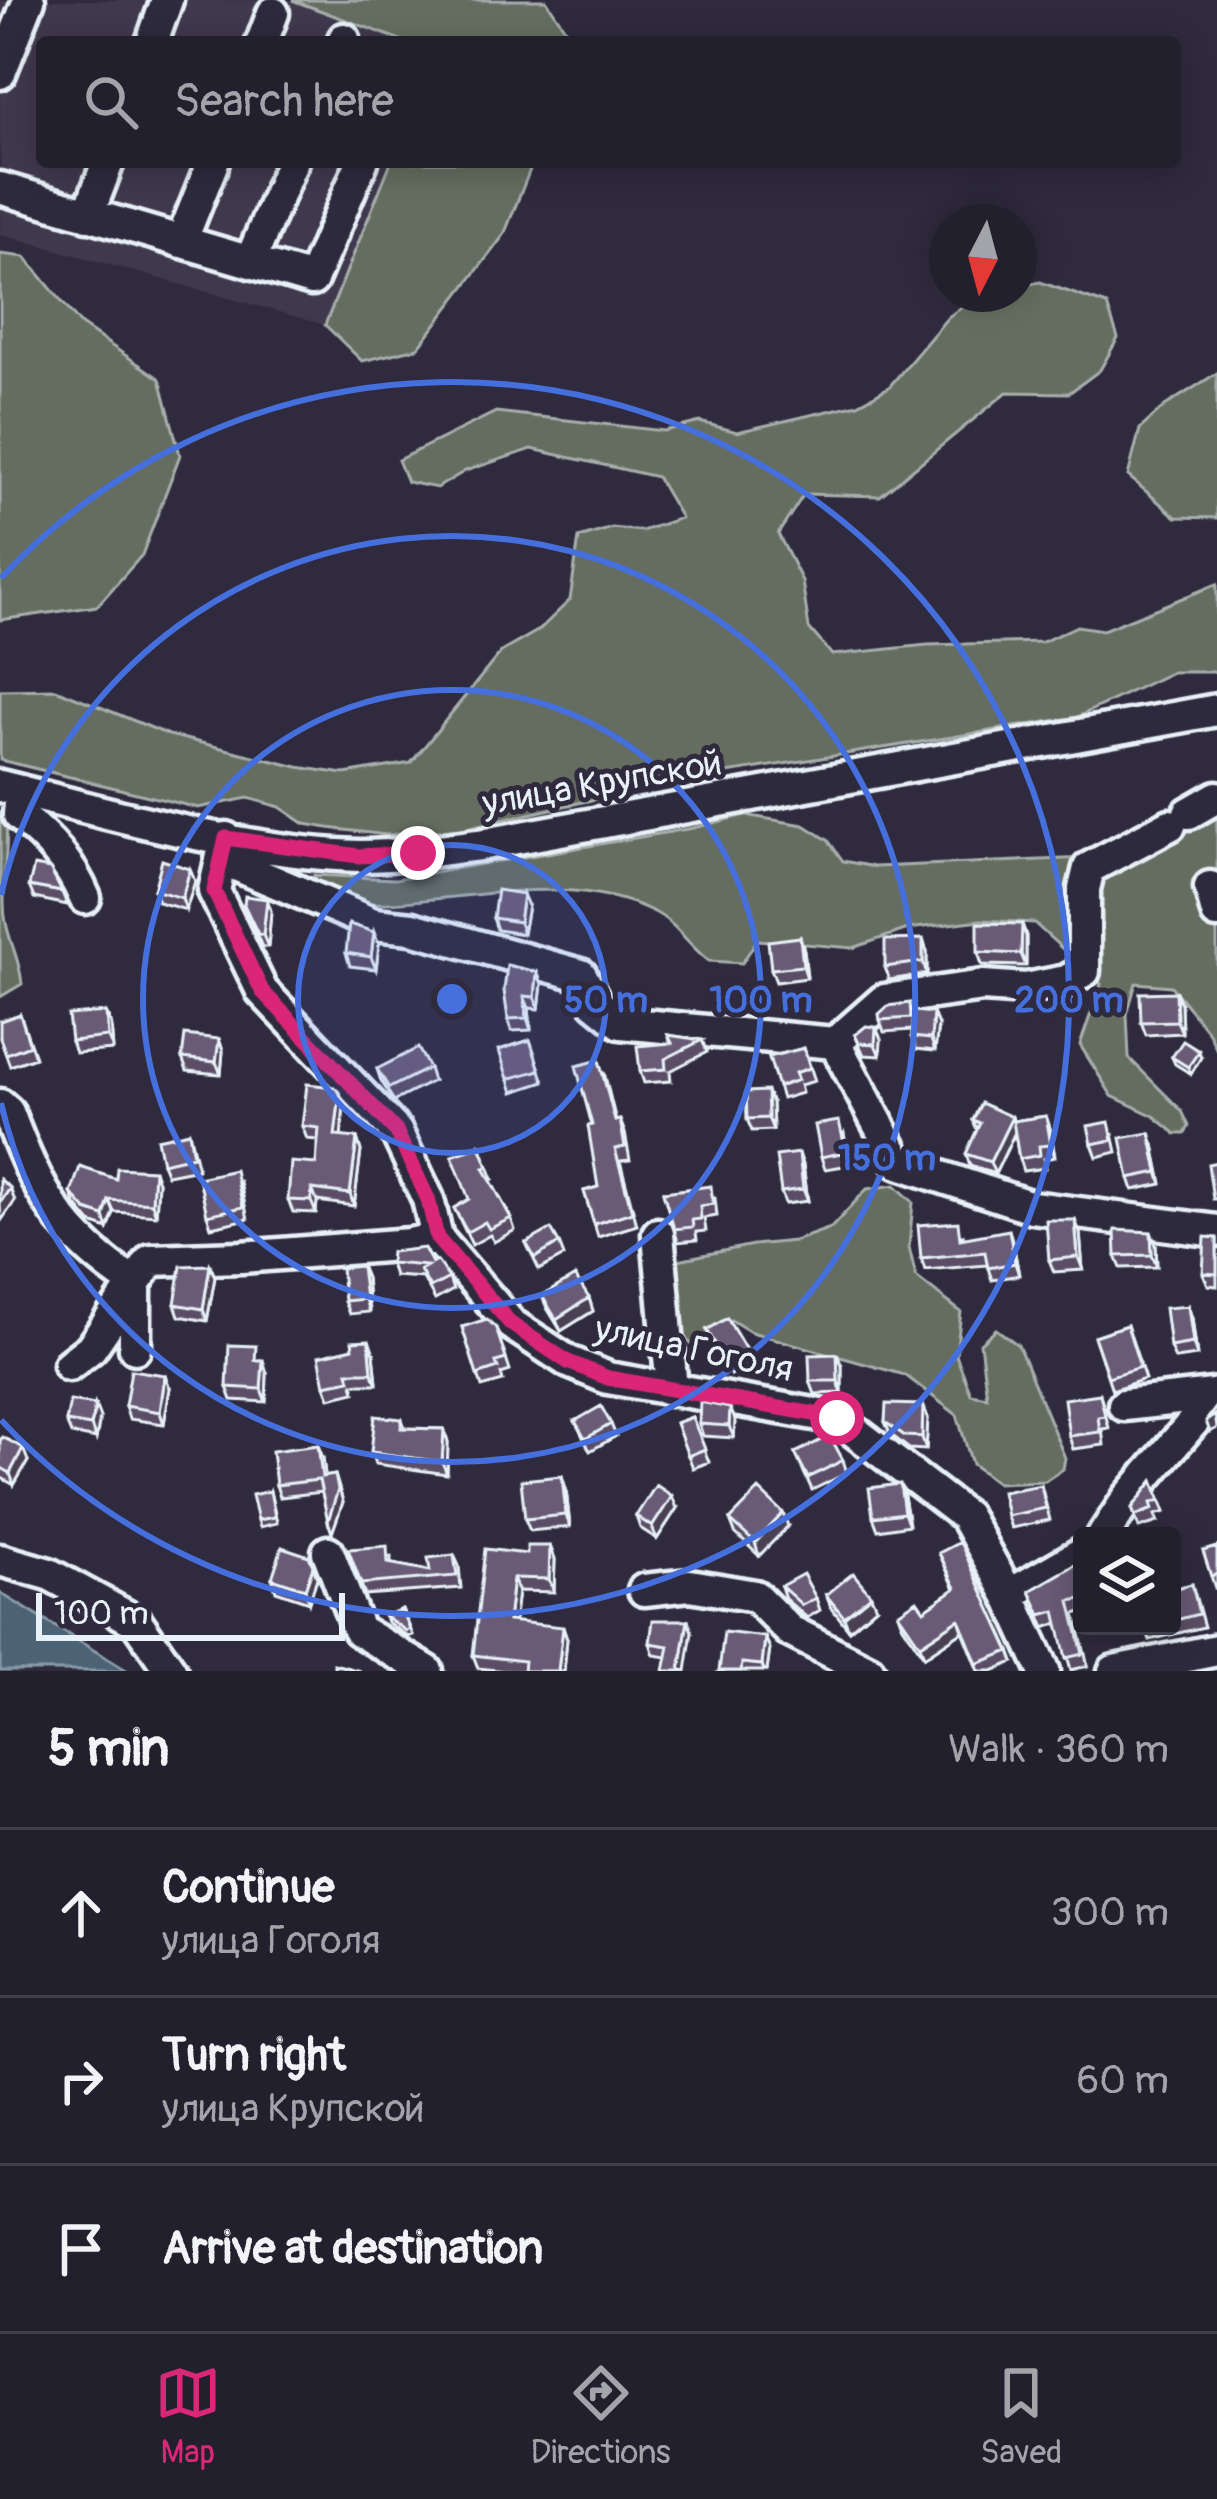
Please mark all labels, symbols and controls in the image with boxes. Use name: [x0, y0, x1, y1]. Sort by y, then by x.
search box: [36, 36, 1181, 168]
icon: search: [78, 69, 144, 135]
text: Search here: [174, 74, 394, 130]
north arrow: [929, 204, 1037, 312]
street label: улица Крупской: [478, 740, 725, 826]
route end: [391, 826, 445, 880]
centre of rings: [431, 978, 473, 1020]
text: 50 m: [564, 978, 648, 1023]
text: 100 m: [709, 978, 813, 1023]
text: 200 m: [1014, 978, 1124, 1023]
text: 150 m: [838, 1136, 936, 1181]
street label: улица Гоголя: [590, 1306, 797, 1392]
route start: [810, 1391, 864, 1445]
map controls: [1073, 1527, 1181, 1635]
button: layers: [1073, 1527, 1181, 1635]
scale bar: [36, 1587, 345, 1640]
text: 100 m: [54, 1593, 148, 1634]
text: 5 min: [48, 1717, 169, 1781]
text: Walk · 360 m: [948, 1725, 1169, 1774]
text: Continue: [162, 1860, 335, 1916]
icon: ahead: [48, 1880, 114, 1946]
text: 300 m: [1051, 1888, 1169, 1937]
text: улица Гоголя: [162, 1916, 380, 1965]
text: Turn right: [162, 2028, 346, 2084]
icon: right: [48, 2048, 114, 2114]
text: 60 m: [1077, 2056, 1169, 2105]
text: улица Крупской: [162, 2084, 425, 2133]
icon: arrive: [48, 2216, 114, 2282]
text: Arrive at destination: [162, 2221, 543, 2277]
tab: Map: [155, 2360, 221, 2473]
tab: Directions: [531, 2360, 671, 2473]
tab: Saved: [980, 2360, 1062, 2473]

